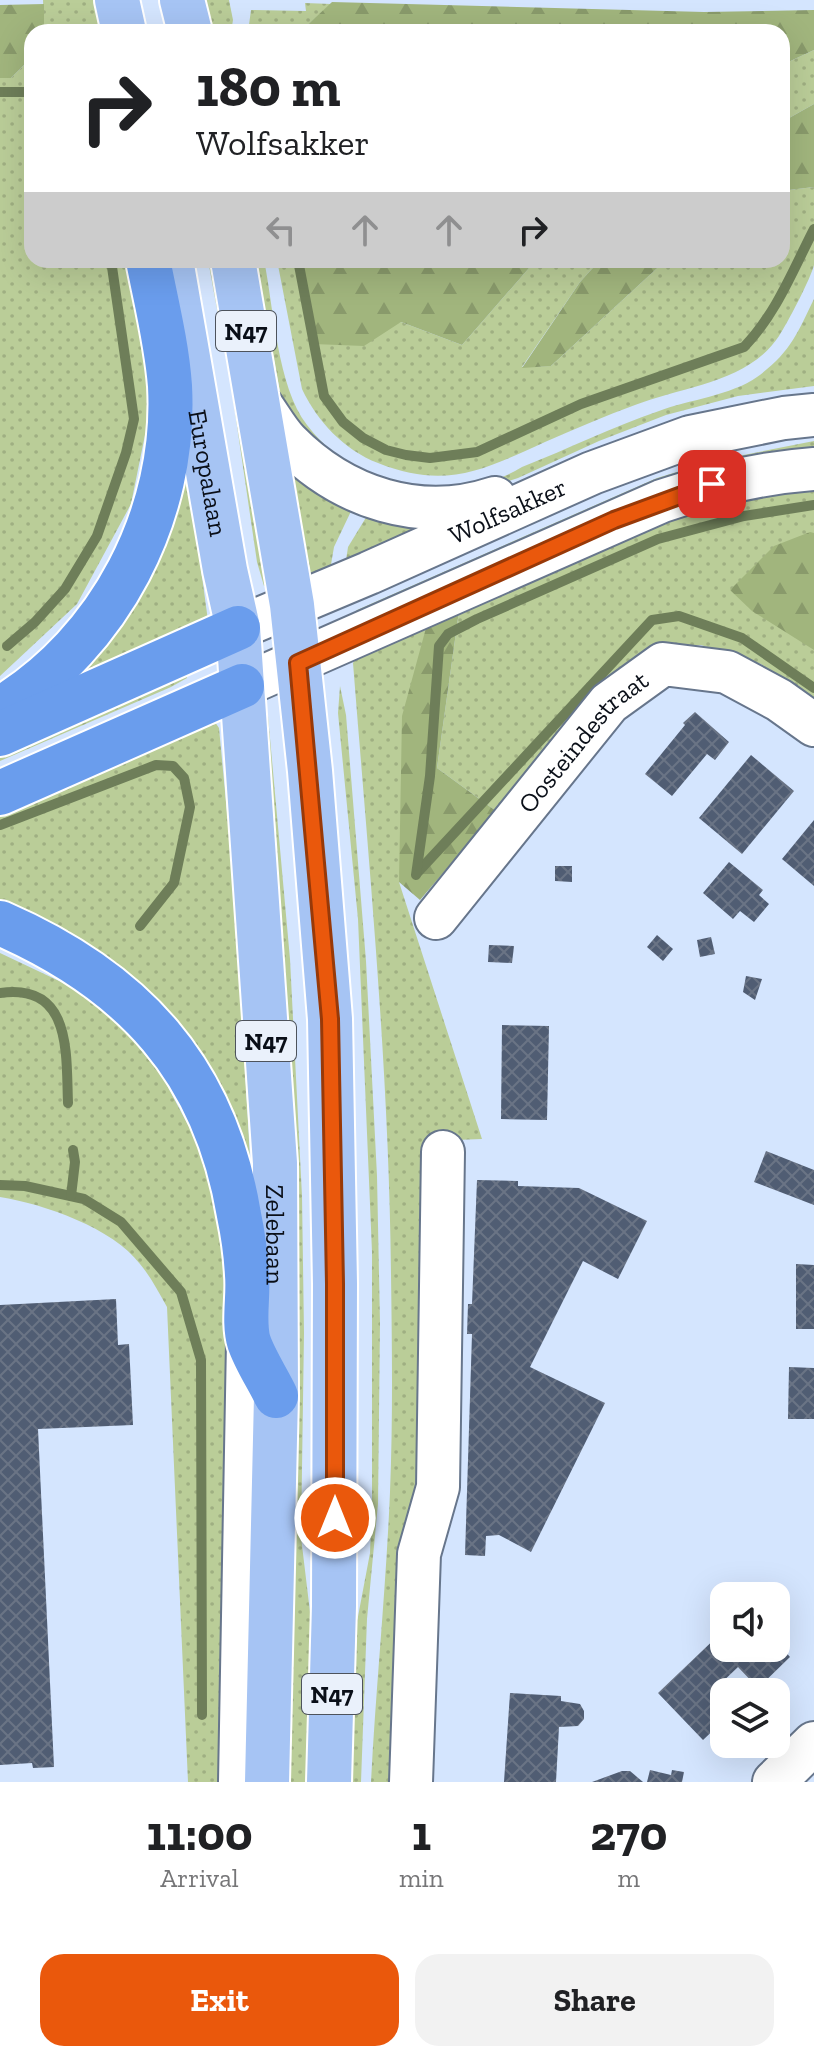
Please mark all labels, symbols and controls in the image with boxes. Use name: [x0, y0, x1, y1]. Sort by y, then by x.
text: 180 m: [196, 53, 341, 120]
icon: right: [64, 56, 168, 160]
text: Wolfsakker: [196, 121, 370, 164]
icon: left: [259, 208, 303, 252]
icon: ahead: [343, 208, 387, 252]
icon: ahead: [427, 208, 471, 252]
icon: right: [511, 208, 555, 252]
road number: N47: [216, 311, 276, 351]
street label: Europalaan: [181, 407, 235, 539]
pin: [678, 450, 746, 518]
icon: arrive: [690, 462, 734, 506]
street label: Wolfsakker: [444, 471, 571, 551]
street label: Oosteindestraat: [511, 664, 655, 819]
road number: N47: [236, 1021, 296, 1061]
street label: Zelebaan: [259, 1184, 292, 1285]
position arrow: [293, 1476, 377, 1560]
map controls: [710, 1582, 790, 1758]
button: sound: [710, 1582, 790, 1662]
road number: N47: [302, 1674, 362, 1714]
button: layers: [710, 1678, 790, 1758]
text: 11:00: [147, 1805, 253, 1862]
text: 1: [412, 1805, 431, 1862]
text: 270: [590, 1805, 667, 1862]
text: Arrival: [160, 1862, 239, 1894]
text: min: [399, 1862, 444, 1894]
text: m: [618, 1862, 640, 1894]
button: Exit: [40, 1954, 399, 2046]
button: Share: [415, 1954, 774, 2046]

